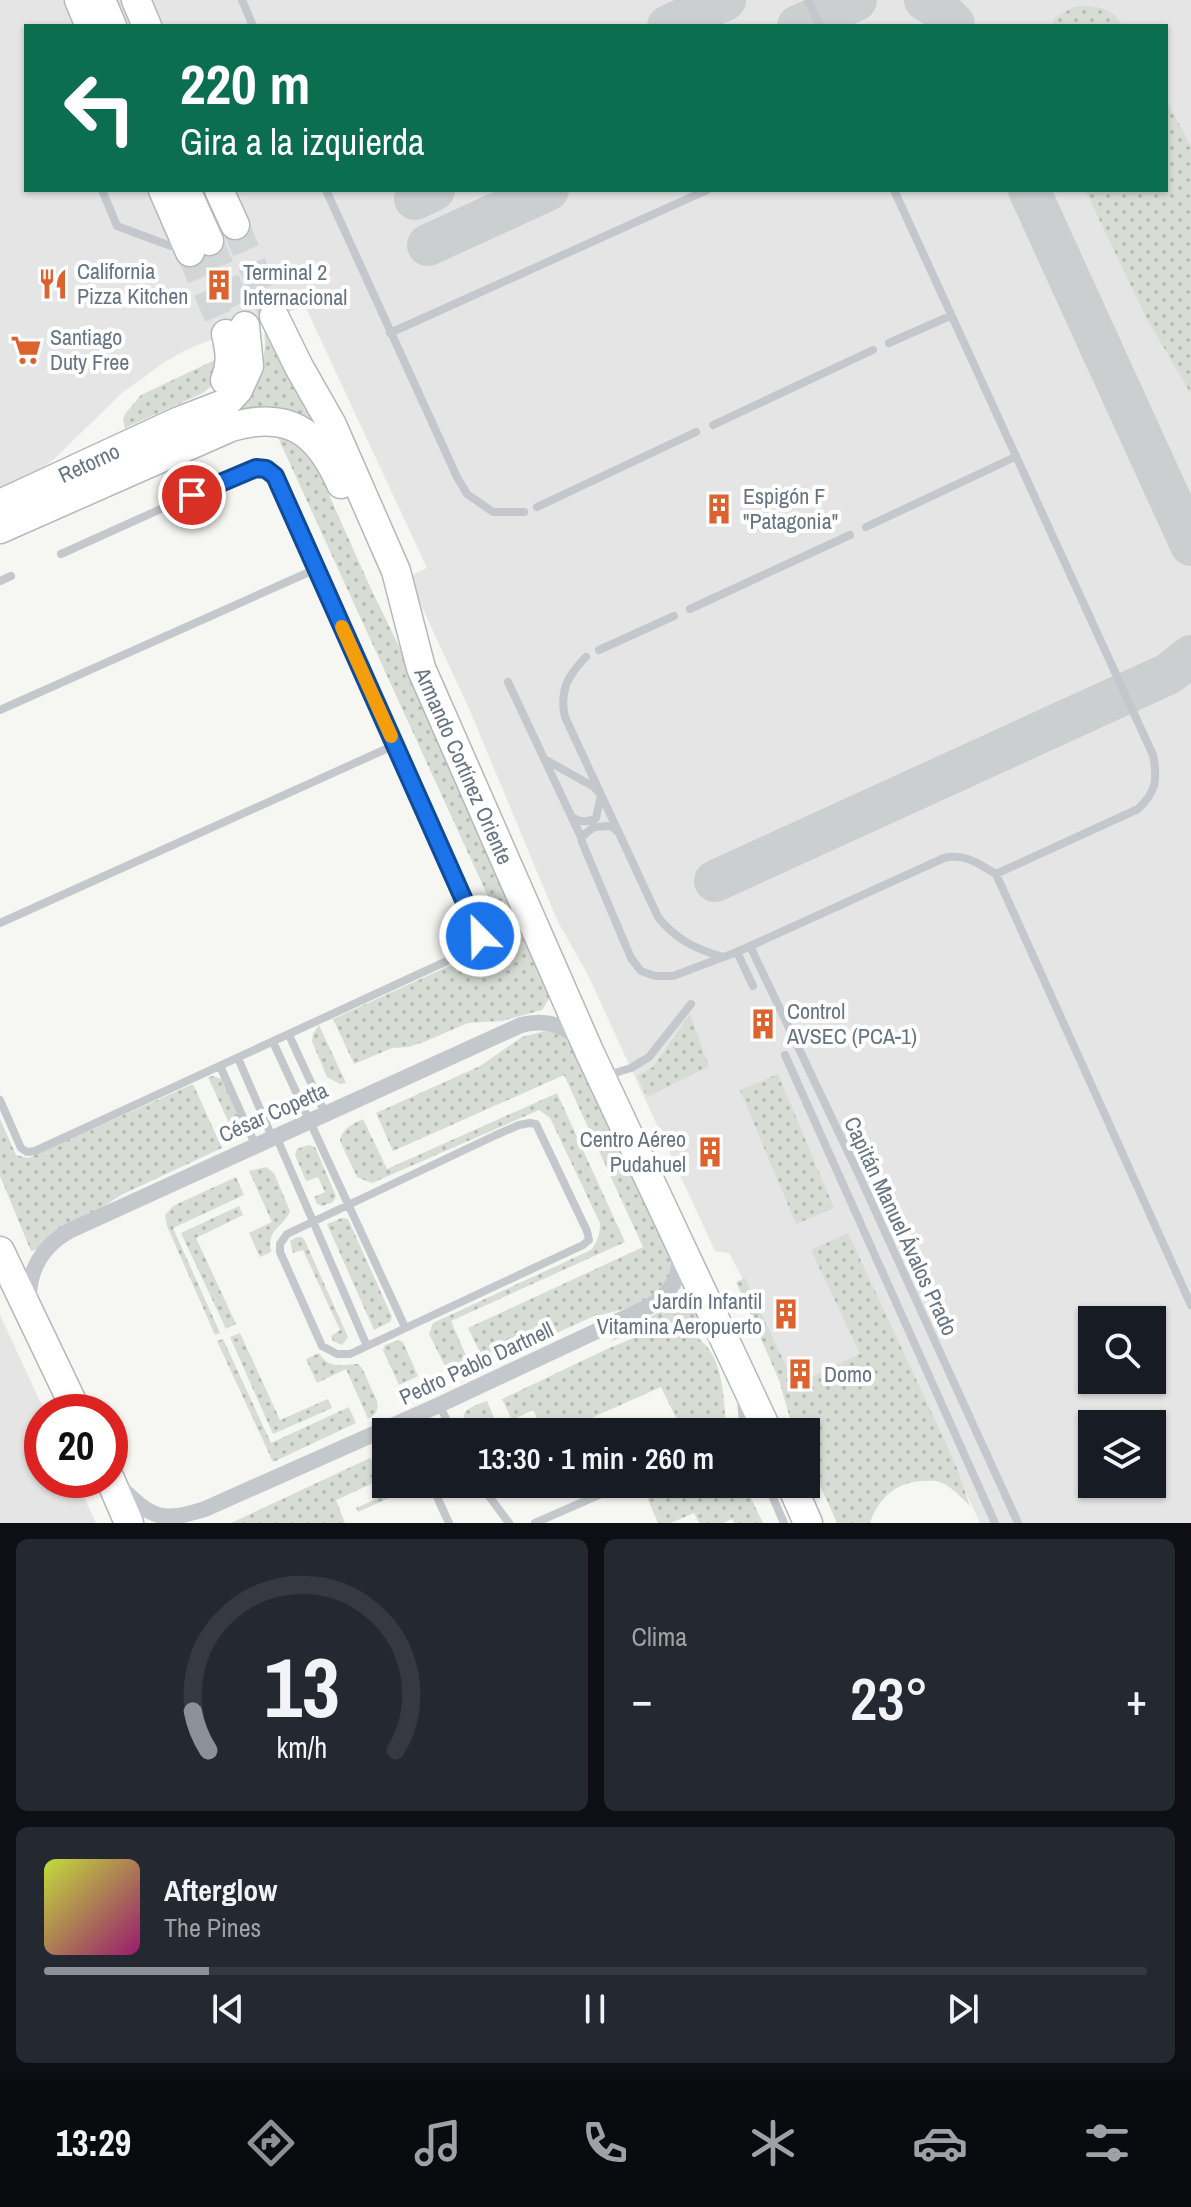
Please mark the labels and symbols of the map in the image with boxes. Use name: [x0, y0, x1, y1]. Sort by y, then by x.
place label: California Pizza Kitchen: [77, 256, 188, 311]
place label: Terminal 2 Internacional: [243, 257, 347, 312]
restaurant icon: California Pizza Kitchen: [36, 267, 70, 301]
building icon: Terminal 2 Internacional: [202, 268, 236, 302]
place label: Santiago Duty Free: [50, 322, 129, 377]
supermarket icon: Santiago Duty Free: [9, 333, 43, 367]
street label: Retorno: [53, 436, 124, 490]
pin: [158, 461, 226, 529]
place label: Espigón F "Patagonia": [743, 481, 838, 536]
building icon: Espigón F "Patagonia": [702, 492, 736, 526]
street label: Armando Cortínez Oriente: [407, 662, 520, 869]
position arrow: [438, 894, 522, 978]
place label: Control AVSEC (PCA-1): [786, 996, 917, 1051]
building icon: Control AVSEC (PCA-1): [746, 1007, 780, 1041]
street label: César Copetta: [214, 1075, 332, 1149]
street label: Capitán Manuel Ávalos Prado: [837, 1112, 965, 1340]
place label: Centro Aéreo Pudahuel: [580, 1124, 686, 1179]
building icon: Centro Aéreo Pudahuel: [693, 1135, 727, 1169]
place label: Jardín Infantil Vitamina Aeropuerto: [597, 1286, 762, 1341]
building icon: Jardín Infantil Vitamina Aeropuerto: [769, 1297, 803, 1331]
street label: Pedro Pablo Dartnell: [394, 1314, 558, 1412]
building icon: Domo: [783, 1357, 817, 1391]
place label: Domo: [824, 1359, 872, 1389]
speed limit sign: 20: [24, 1394, 128, 1498]

